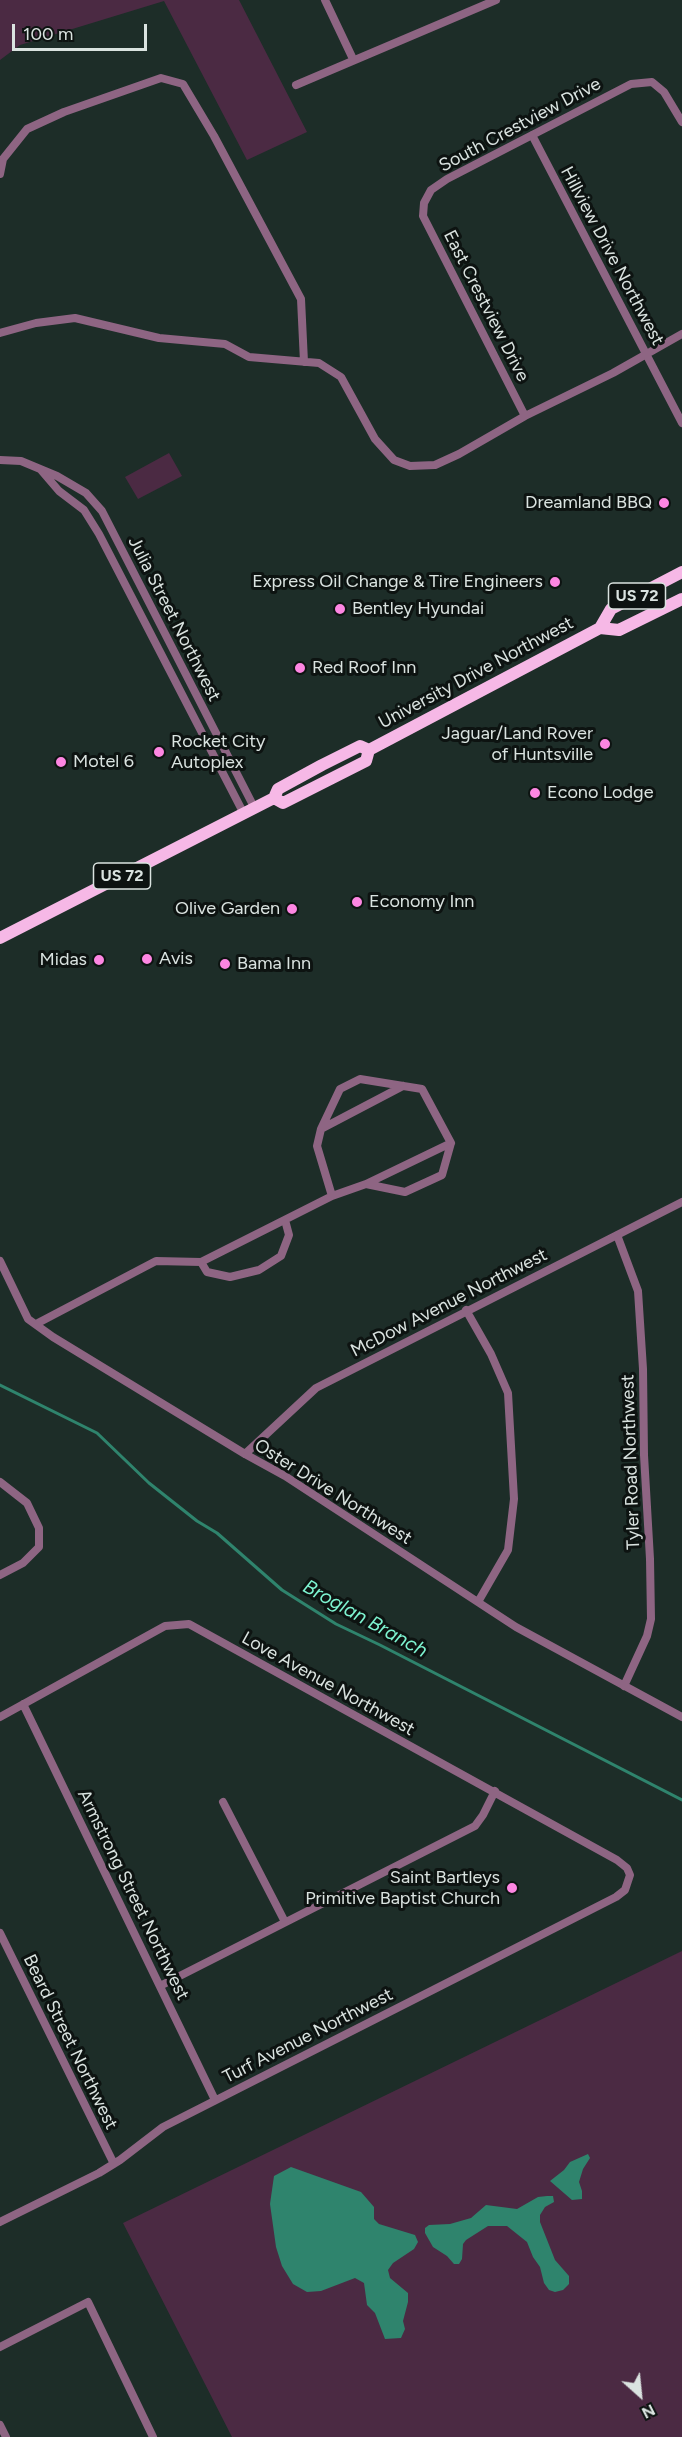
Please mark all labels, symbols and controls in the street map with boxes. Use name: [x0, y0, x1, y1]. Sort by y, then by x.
scale bar: [15, 12, 150, 50]
text: 100 m: [23, 23, 73, 45]
street label: South Crestview Drive: [435, 73, 605, 177]
street label: Hillview Drive Northwest: [556, 163, 668, 349]
street label: East Crestview Drive: [439, 227, 533, 385]
place label: Dreamland BBQ: [525, 492, 652, 514]
marker: Dreamland BBQ: [657, 496, 671, 510]
street label: Julia Street Northwest: [123, 533, 225, 705]
place label: Express Oil Change & Tire Engineers: [252, 571, 543, 593]
marker: Express Oil Change & Tire Engineers: [548, 575, 562, 589]
road number: US 72: [608, 583, 666, 609]
place label: Bentley Hyundai: [352, 598, 484, 620]
marker: Bentley Hyundai: [333, 602, 347, 616]
street label: University Drive Northwest: [375, 612, 577, 734]
place label: Red Roof Inn: [312, 657, 416, 679]
marker: Red Roof Inn: [293, 661, 307, 675]
place label: Jaguar/Land Rover of Huntsville: [442, 723, 593, 766]
place label: Rocket City Autoplex: [171, 731, 265, 774]
marker: Jaguar/Land Rover of Huntsville: [598, 737, 612, 751]
marker: Rocket City Autoplex: [152, 745, 166, 759]
place label: Motel 6: [73, 751, 134, 773]
marker: Motel 6: [54, 755, 68, 769]
place label: Econo Lodge: [547, 782, 654, 804]
marker: Econo Lodge: [528, 786, 542, 800]
road number: US 72: [94, 863, 150, 889]
place label: Economy Inn: [369, 891, 474, 913]
marker: Economy Inn: [350, 895, 364, 909]
place label: Olive Garden: [175, 898, 280, 920]
marker: Olive Garden: [285, 902, 299, 916]
place label: Avis: [159, 948, 193, 970]
place label: Midas: [39, 949, 87, 971]
marker: Avis: [140, 952, 154, 966]
marker: Midas: [92, 953, 106, 967]
place label: Bama Inn: [237, 953, 311, 975]
marker: Bama Inn: [218, 957, 232, 971]
street label: McDow Avenue Northwest: [347, 1244, 551, 1362]
street label: Tyler Road Northwest: [617, 1374, 645, 1550]
street label: Oster Drive Northwest: [250, 1435, 416, 1549]
water label: Broglan Branch: [299, 1575, 431, 1663]
street label: Love Avenue Northwest: [238, 1627, 418, 1741]
street label: Armstrong Street Northwest: [73, 1786, 193, 2004]
place label: Saint Bartleys Primitive Baptist Church: [305, 1867, 500, 1910]
marker: Saint Bartleys Primitive Baptist Church: [505, 1881, 519, 1895]
street label: Beard Street Northwest: [18, 1951, 122, 2133]
street label: Turf Avenue Northwest: [219, 1984, 397, 2088]
north arrow: [610, 2365, 670, 2425]
text: N: [639, 2400, 658, 2423]

